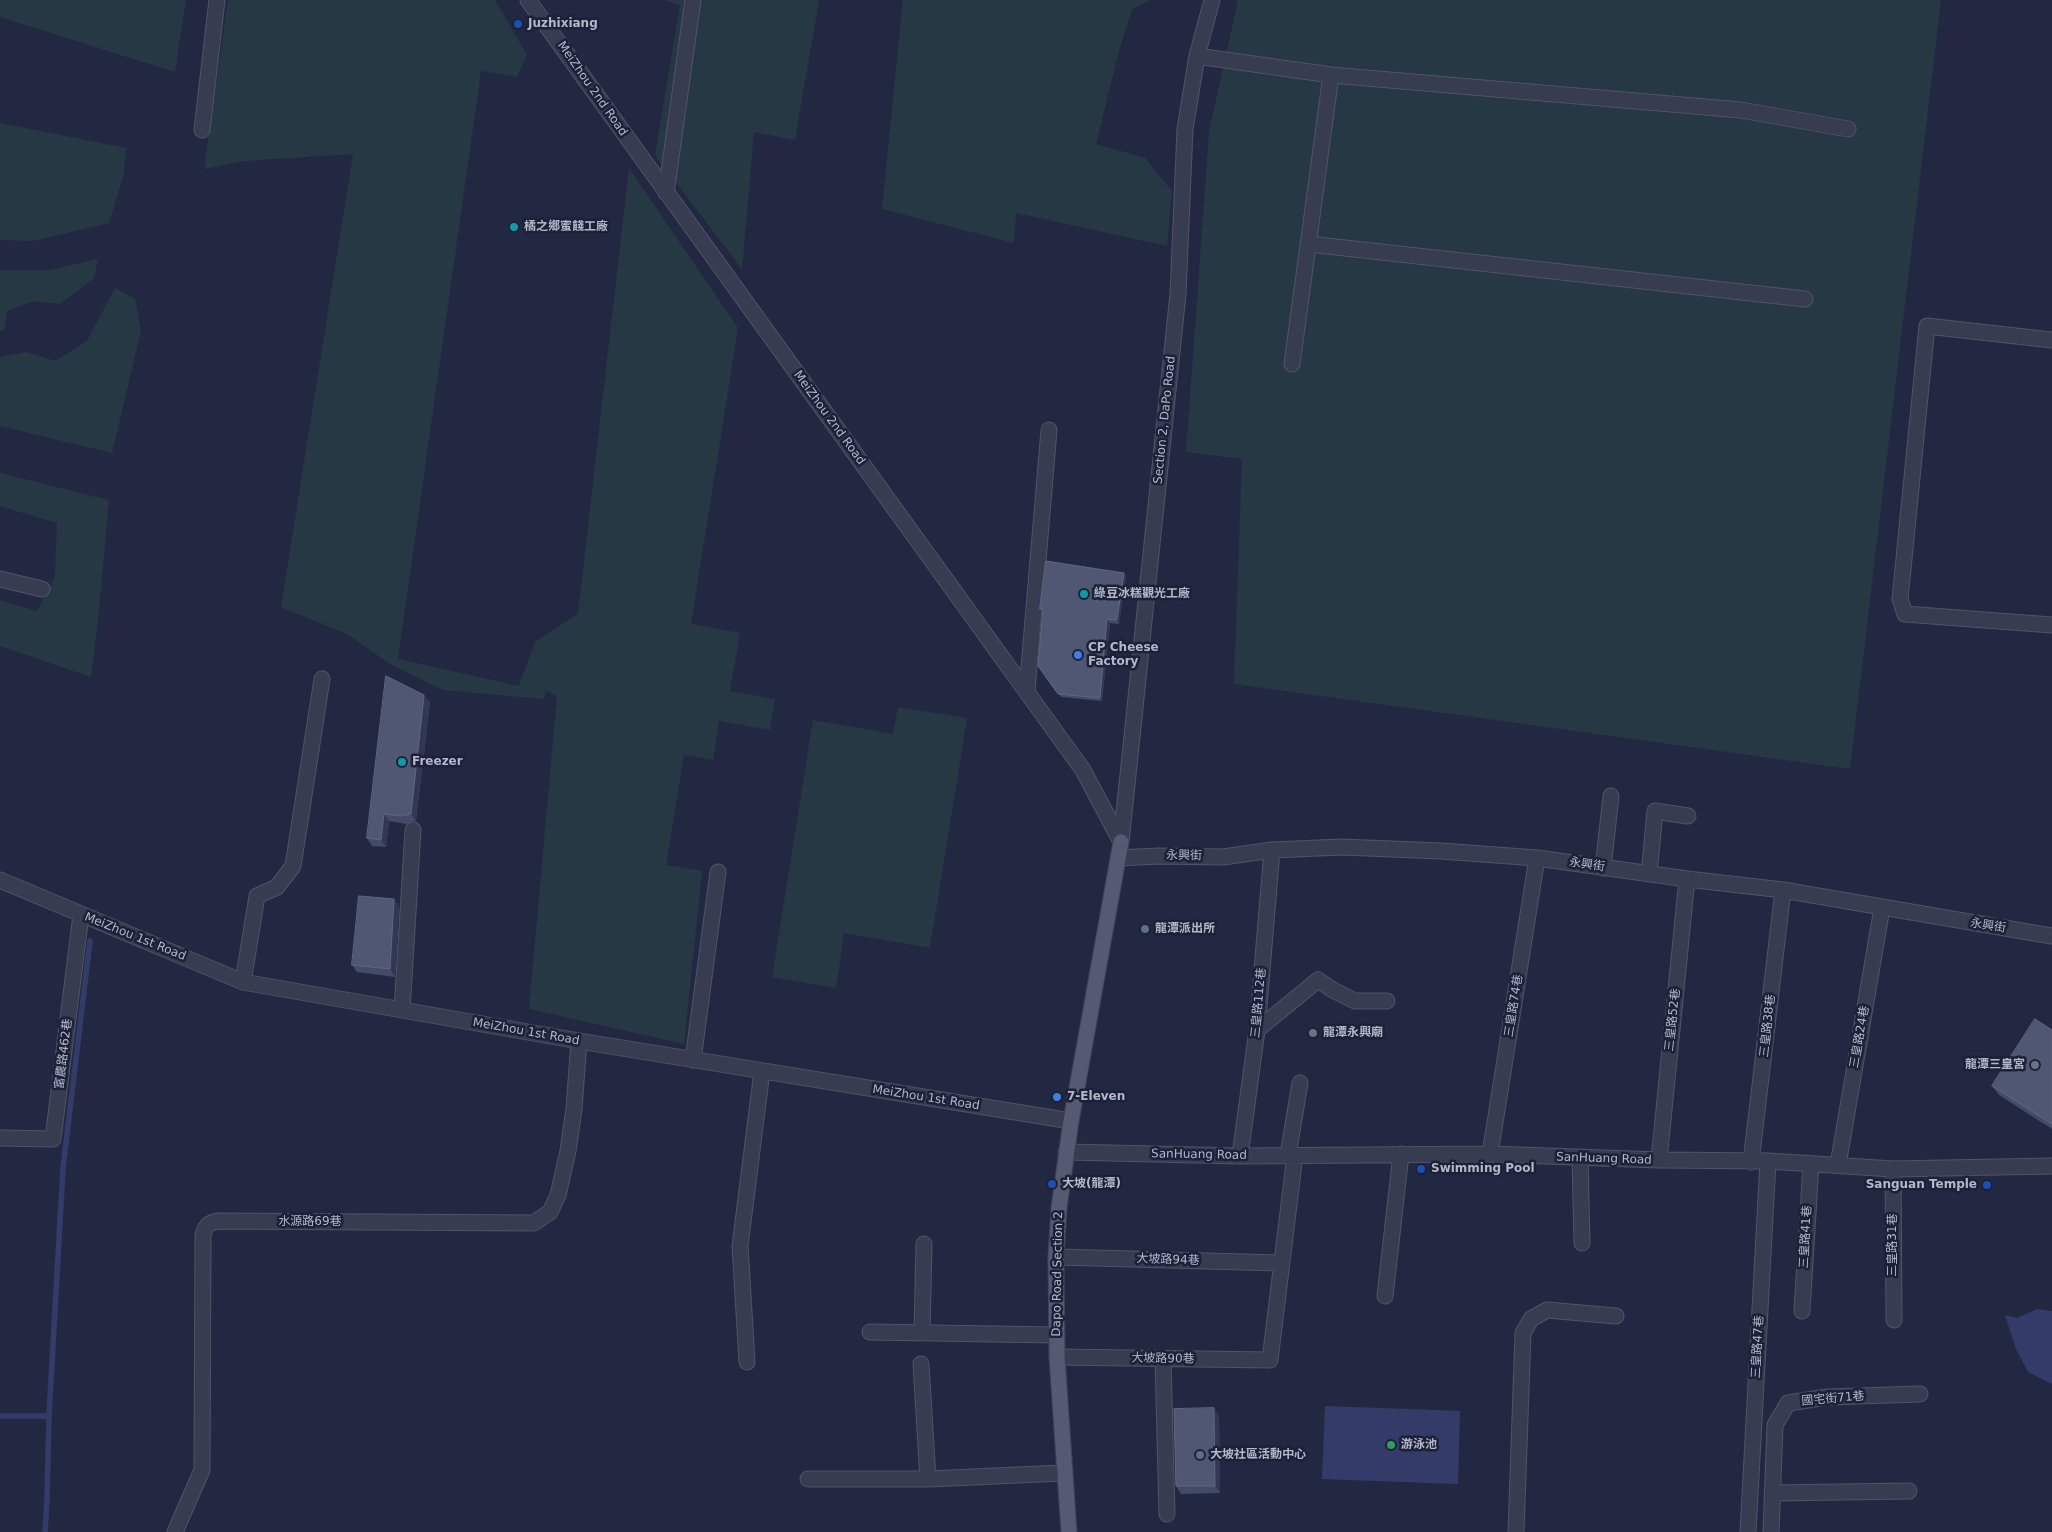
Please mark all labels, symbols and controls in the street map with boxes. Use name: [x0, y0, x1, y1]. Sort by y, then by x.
place label: Juzhixiang: [528, 17, 598, 31]
marker: Juzhixiang: [512, 18, 524, 30]
street label: MeiZhou 2nd Road: [554, 39, 630, 139]
place label: 橘之鄉蜜餞工廠: [524, 220, 608, 234]
marker: 橘之鄉蜜餞工廠: [508, 221, 520, 233]
street label: Section 2, DaPo Road: [1151, 355, 1179, 485]
street label: MeiZhou 2nd Road: [790, 368, 868, 468]
place label: 綠豆冰糕觀光工廠: [1094, 587, 1190, 601]
marker: 綠豆冰糕觀光工廠: [1078, 588, 1090, 600]
place label: CP Cheese Factory: [1088, 641, 1159, 669]
marker: CP Cheese Factory: [1072, 649, 1084, 661]
place label: Freezer: [412, 755, 463, 769]
marker: Freezer: [396, 756, 408, 768]
street label: 永興街: [1166, 848, 1202, 864]
street label: 永興街: [1568, 855, 1606, 875]
street label: MeiZhou 1st Road: [82, 910, 188, 964]
street label: 永興街: [1969, 916, 2007, 936]
place label: 龍潭派出所: [1155, 922, 1215, 936]
marker: 龍潭派出所: [1139, 923, 1151, 935]
street label: 三皇路112巷: [1249, 967, 1269, 1039]
street label: 三皇路74巷: [1502, 974, 1526, 1038]
street label: 三皇路52巷: [1663, 988, 1683, 1052]
street label: 三皇路38巷: [1758, 994, 1778, 1058]
street label: 三皇路24巷: [1847, 1005, 1873, 1069]
street label: MeiZhou 1st Road: [471, 1016, 581, 1048]
street label: 富農路462巷: [53, 1018, 75, 1090]
place label: 龍潭永興廟: [1323, 1026, 1383, 1040]
marker: 龍潭永興廟: [1307, 1027, 1319, 1039]
place label: 龍潭三皇宮: [1965, 1058, 2025, 1072]
marker: 龍潭三皇宮: [2029, 1059, 2041, 1071]
street label: MeiZhou 1st Road: [871, 1082, 981, 1114]
place label: 7-Eleven: [1067, 1090, 1125, 1104]
marker: 7-Eleven: [1051, 1091, 1063, 1103]
street label: SanHuang Road: [1151, 1147, 1247, 1163]
street label: SanHuang Road: [1556, 1150, 1652, 1168]
place label: Swimming Pool: [1431, 1162, 1535, 1176]
marker: Swimming Pool: [1415, 1163, 1427, 1175]
place label: 大坡(龍潭): [1062, 1177, 1121, 1191]
marker: 大坡(龍潭): [1046, 1178, 1058, 1190]
place label: Sanguan Temple: [1866, 1178, 1977, 1192]
marker: Sanguan Temple: [1981, 1179, 1993, 1191]
street label: 三皇路41巷: [1797, 1205, 1815, 1269]
street label: Dapo Road Section 2: [1050, 1211, 1066, 1337]
street label: 三皇路31巷: [1886, 1213, 1900, 1277]
street label: 水源路69巷: [278, 1215, 342, 1229]
street label: 大坡路94巷: [1136, 1252, 1200, 1268]
street label: 三皇路47巷: [1749, 1315, 1767, 1379]
street label: 大坡路90巷: [1131, 1351, 1195, 1367]
street label: 國宅街71巷: [1801, 1389, 1865, 1409]
place label: 游泳池: [1401, 1438, 1437, 1452]
marker: 游泳池: [1385, 1439, 1397, 1451]
place label: 大坡社區活動中心: [1210, 1448, 1306, 1462]
marker: 大坡社區活動中心: [1194, 1449, 1206, 1461]

